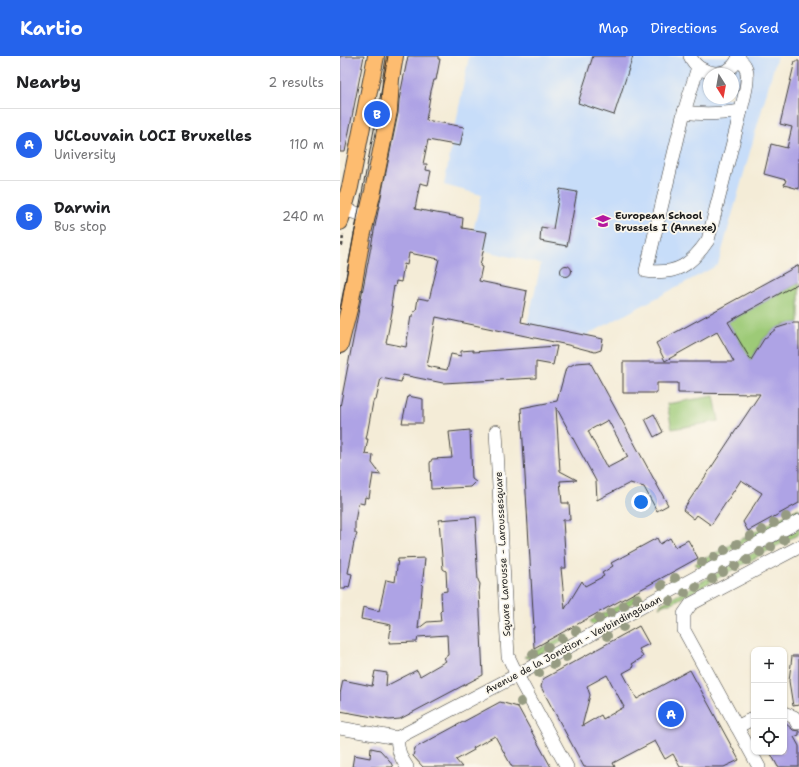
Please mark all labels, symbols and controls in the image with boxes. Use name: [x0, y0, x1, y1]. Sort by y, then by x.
text: Kartio: [20, 16, 83, 41]
text: Map: [599, 19, 629, 37]
text: Directions: [651, 19, 717, 37]
text: Saved: [739, 19, 779, 37]
north arrow: [703, 68, 739, 104]
text: Nearby: [16, 71, 81, 93]
text: 2 results: [268, 74, 324, 91]
pin: B: [364, 99, 390, 129]
text: UCLouvain LOCI Bruxelles: [54, 126, 252, 146]
text: A: [24, 136, 34, 153]
text: 110 m: [289, 136, 324, 153]
text: University: [54, 146, 116, 163]
text: Darwin: [54, 198, 111, 218]
text: B: [25, 208, 33, 225]
text: 240 m: [282, 208, 324, 225]
place label: European School Brussels I (Annexe): [615, 209, 717, 234]
school or university icon: European School Brussels I (Annexe): [594, 212, 612, 230]
text: Bus stop: [54, 218, 106, 235]
street label: Square Larousse - Laroussesquare: [492, 471, 513, 637]
your location: [631, 492, 651, 512]
street label: Avenue de la Jonction - Verbindingslaan: [483, 592, 664, 697]
map controls: [751, 647, 787, 755]
button: +: [751, 647, 787, 683]
button: −: [751, 683, 787, 719]
pin: A: [658, 699, 684, 729]
button: locate: [751, 719, 787, 755]

